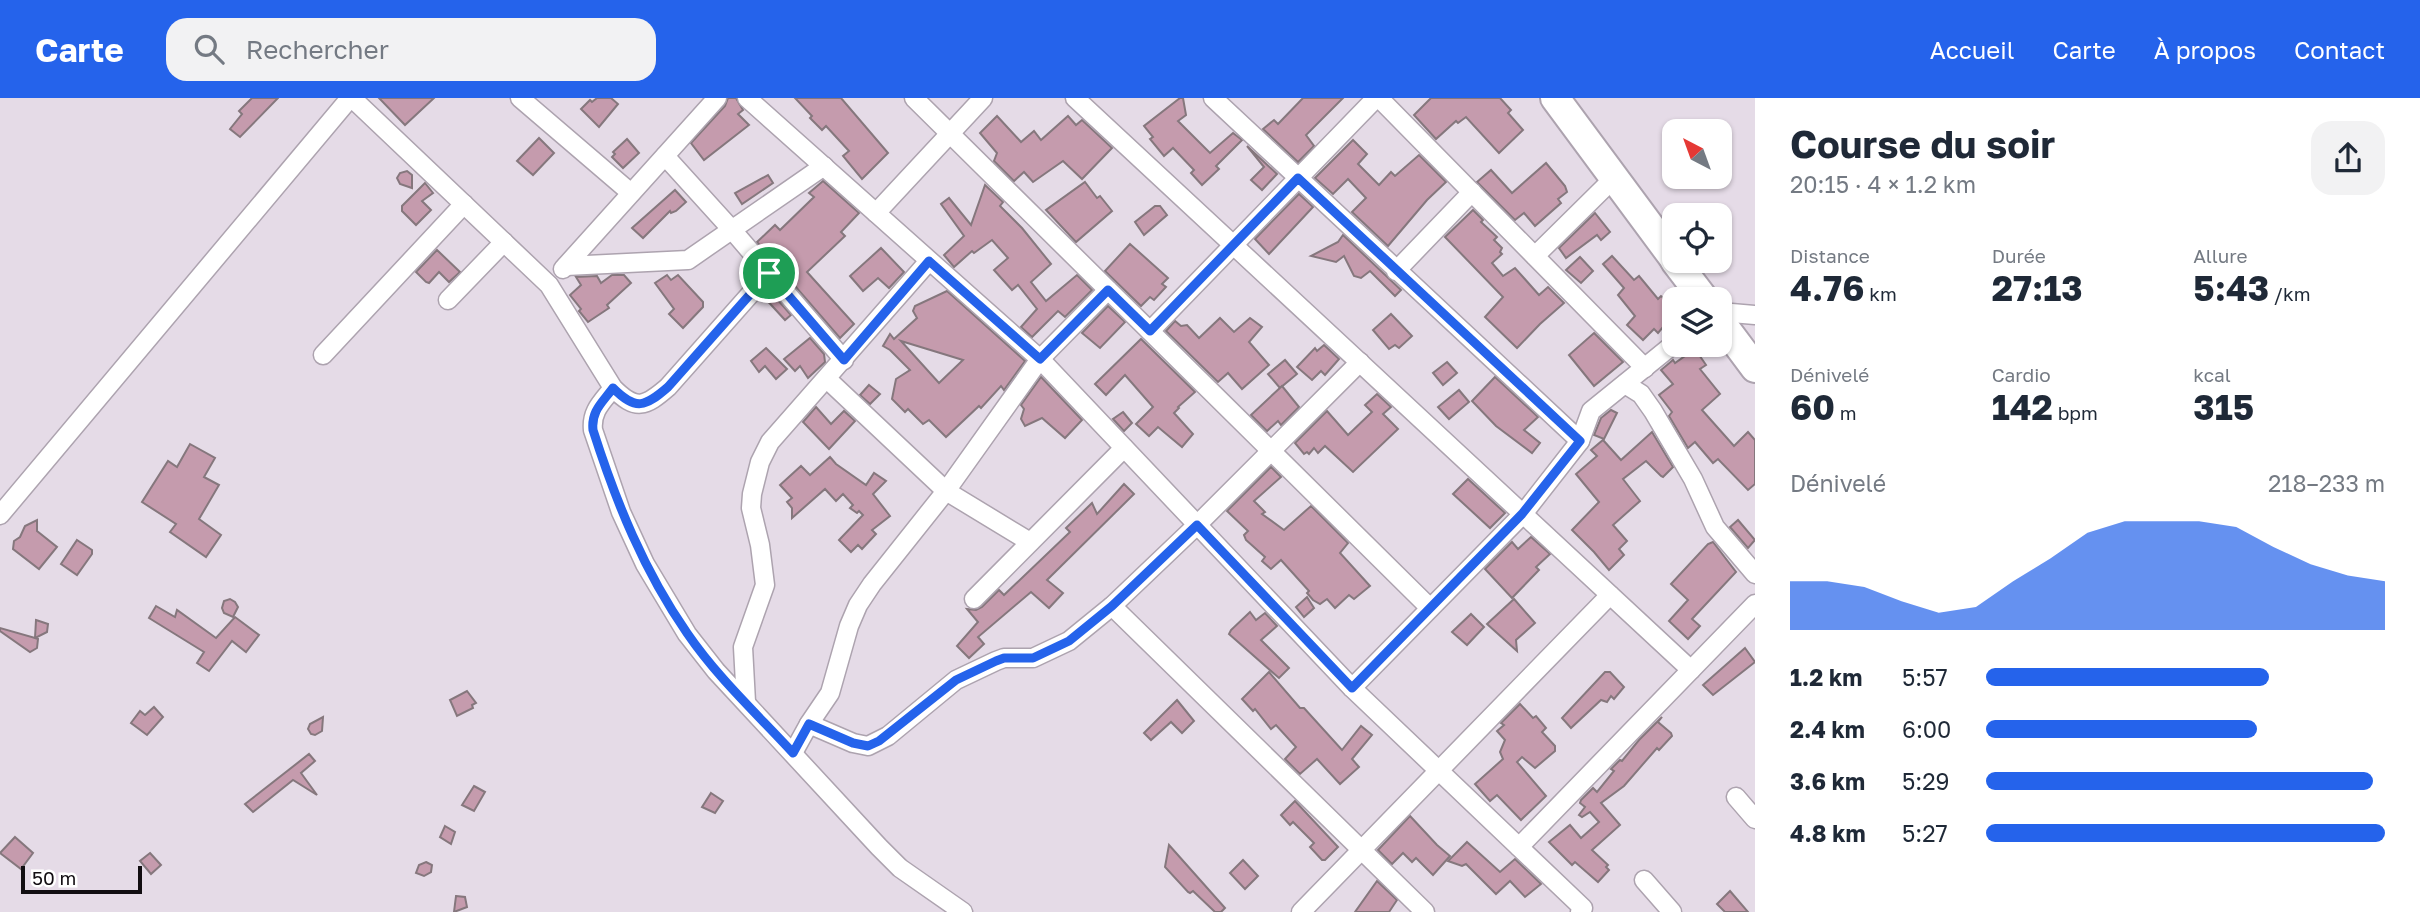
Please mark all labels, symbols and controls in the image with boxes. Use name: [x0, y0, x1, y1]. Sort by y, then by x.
search box: [166, 18, 656, 81]
text: Carte: [35, 30, 124, 69]
icon: search: [190, 30, 228, 68]
text: Rechercher: [246, 34, 389, 65]
text: Accueil: [1930, 35, 2014, 64]
text: Carte: [2052, 35, 2116, 64]
text: À propos: [2154, 35, 2256, 64]
text: Contact: [2294, 35, 2385, 64]
north arrow: [1662, 119, 1732, 189]
map controls: [1662, 119, 1732, 357]
text: Course du soir: [1790, 121, 2055, 166]
button: share: [2311, 121, 2385, 195]
text: 20:15 · 4 × 1.2 km: [1790, 170, 1976, 198]
button: locate: [1662, 203, 1732, 273]
pin: [739, 243, 799, 303]
text: Distance: [1790, 244, 1870, 267]
text: Durée: [1992, 244, 2046, 267]
text: Allure: [2193, 244, 2248, 267]
icon: arrive: [750, 254, 788, 292]
text: 4.76: [1790, 267, 1864, 309]
text: 27:13: [1992, 267, 2083, 309]
text: 5:43: [2193, 267, 2269, 309]
text: km: [1864, 282, 1897, 305]
text: /km: [2269, 282, 2311, 305]
button: layers: [1662, 287, 1732, 357]
text: Dénivelé: [1790, 363, 1869, 386]
text: Cardio: [1992, 363, 2051, 386]
text: kcal: [2193, 363, 2231, 386]
text: 60: [1790, 386, 1835, 428]
text: 142: [1992, 386, 2053, 428]
text: 315: [2193, 386, 2254, 428]
text: m: [1835, 401, 1857, 424]
text: bpm: [2053, 401, 2098, 424]
text: Dénivelé: [1790, 469, 1886, 497]
text: 218–233 m: [2268, 469, 2385, 497]
text: 1.2 km: [1790, 663, 1862, 691]
text: 5:57: [1902, 663, 1948, 691]
text: 2.4 km: [1790, 715, 1865, 743]
text: 6:00: [1902, 715, 1951, 743]
text: 3.6 km: [1790, 767, 1865, 795]
text: 5:29: [1902, 767, 1950, 795]
text: 4.8 km: [1790, 819, 1866, 847]
text: 5:27: [1902, 819, 1948, 847]
scale bar: [21, 863, 142, 895]
text: 50 m: [32, 866, 76, 889]

